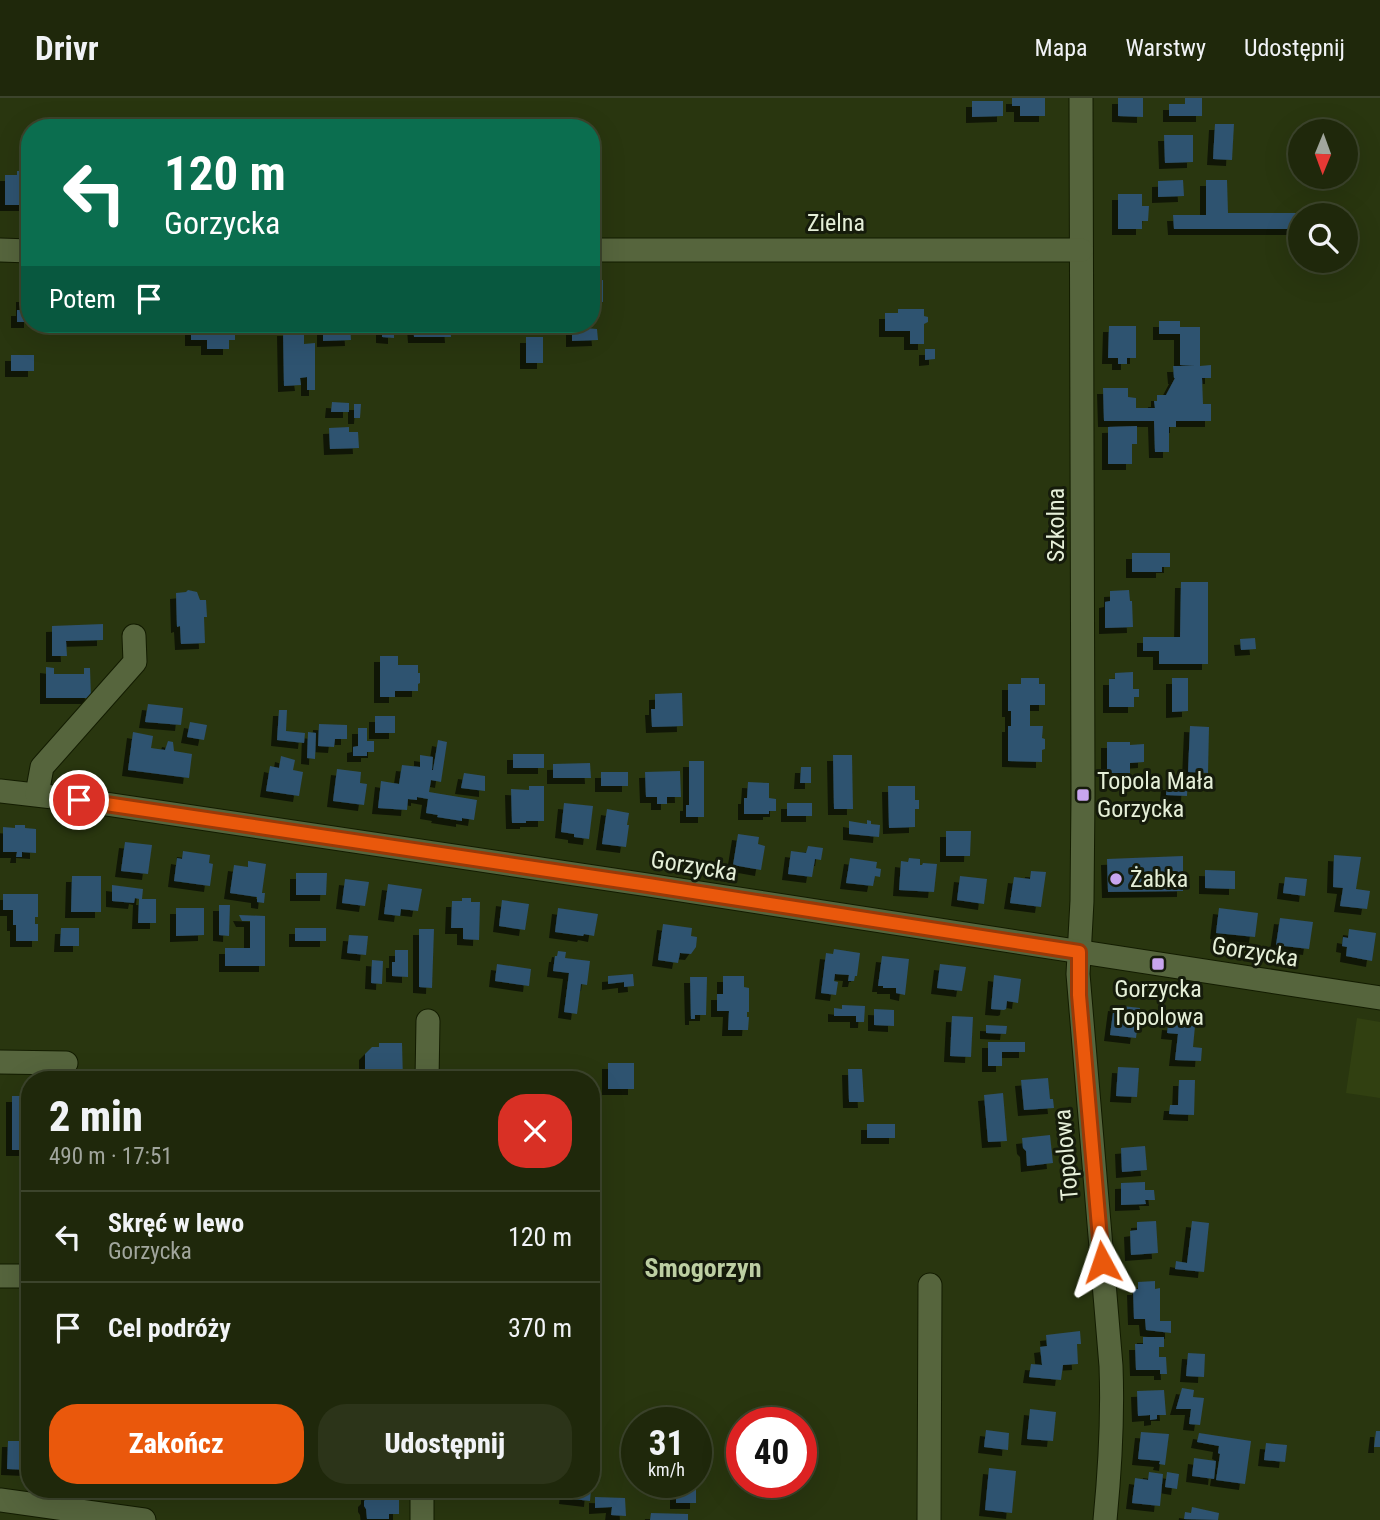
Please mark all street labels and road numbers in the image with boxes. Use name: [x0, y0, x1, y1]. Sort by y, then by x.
street label: Zielna: [807, 209, 865, 237]
street label: Szkolna: [1042, 488, 1070, 562]
street label: Gorzycka: [649, 845, 739, 887]
street label: Gorzycka: [1210, 931, 1300, 973]
street label: Topolowa: [1048, 1108, 1084, 1202]

